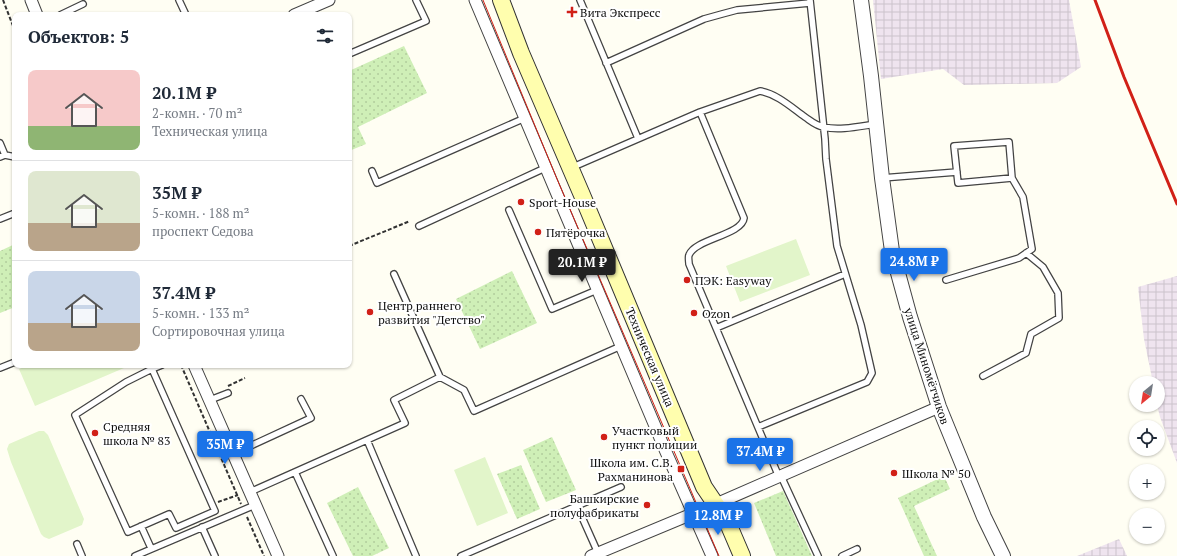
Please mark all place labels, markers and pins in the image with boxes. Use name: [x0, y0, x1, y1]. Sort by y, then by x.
place label: Вита Экспресс: [580, 5, 661, 20]
marker: Вита Экспресс: [567, 7, 577, 17]
place label: Sport-House: [529, 195, 596, 210]
marker: Sport-House: [516, 197, 526, 207]
place label: Пятёрочка: [546, 225, 605, 240]
marker: Пятёрочка: [533, 227, 543, 237]
pin: 24.8M ₽: [877, 248, 951, 282]
pin: 20.1M ₽: [545, 249, 619, 283]
place label: ПЭК: Easyway: [695, 273, 772, 288]
marker: ПЭК: Easyway: [682, 275, 692, 285]
place label: Центр раннего развития "Детство": [378, 298, 485, 327]
place label: Ozon: [702, 306, 730, 321]
marker: Центр раннего развития "Детство": [365, 307, 375, 317]
marker: Ozon: [689, 308, 699, 318]
place label: Средняя школа № 83: [103, 419, 170, 448]
place label: Участковый пункт полиции: [612, 423, 697, 452]
marker: Средняя школа № 83: [90, 428, 100, 438]
pin: 35M ₽: [197, 431, 253, 465]
marker: Участковый пункт полиции: [599, 432, 609, 442]
pin: 37.4M ₽: [723, 438, 797, 472]
place label: Школа им. С.В. Рахманинова: [590, 455, 673, 484]
marker: Школа им. С.В. Рахманинова: [676, 464, 686, 474]
place label: Школа № 50: [902, 466, 971, 481]
marker: Школа № 50: [889, 468, 899, 478]
place label: Башкирские полуфабрикаты: [550, 491, 639, 520]
marker: Башкирские полуфабрикаты: [642, 500, 652, 510]
pin: 12.8M ₽: [681, 502, 755, 536]

